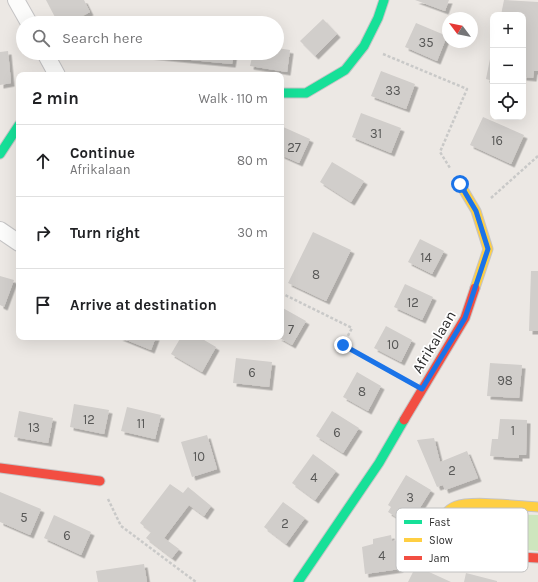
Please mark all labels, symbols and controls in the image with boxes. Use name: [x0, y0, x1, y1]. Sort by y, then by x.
north arrow: [442, 12, 478, 48]
map controls: [490, 12, 526, 120]
button: +: [490, 12, 526, 48]
search box: [16, 16, 284, 60]
icon: search: [30, 27, 52, 49]
text: Search here: [62, 29, 143, 47]
house number: 35: [418, 35, 434, 50]
button: −: [490, 48, 526, 84]
house number: 33: [385, 83, 401, 98]
button: locate: [490, 84, 526, 120]
text: 2 min: [32, 88, 79, 108]
text: Walk · 110 m: [199, 91, 268, 106]
house number: 31: [370, 126, 382, 141]
house number: 16: [491, 133, 503, 148]
house number: 27: [287, 140, 301, 155]
text: Continue: [70, 144, 135, 162]
icon: ahead: [32, 150, 54, 172]
text: 80 m: [237, 153, 268, 168]
text: Afrikalaan: [70, 162, 131, 177]
route start: [451, 175, 469, 193]
icon: right: [32, 222, 54, 244]
text: Turn right: [70, 224, 140, 242]
text: 30 m: [237, 225, 268, 240]
house number: 14: [420, 250, 432, 265]
house number: 8: [312, 267, 320, 282]
icon: arrive: [32, 294, 54, 316]
house number: 12: [407, 295, 419, 310]
text: Arrive at destination: [70, 296, 217, 314]
street label: Afrikalaan: [408, 307, 460, 377]
house number: 7: [288, 322, 294, 337]
route end: [334, 336, 352, 354]
house number: 10: [387, 337, 399, 352]
house number: 6: [248, 365, 256, 380]
house number: 98: [497, 373, 513, 388]
house number: 8: [358, 384, 366, 399]
house number: 12: [83, 412, 95, 427]
house number: 11: [137, 416, 145, 431]
house number: 13: [28, 420, 40, 435]
house number: 1: [511, 423, 515, 438]
house number: 6: [333, 425, 341, 440]
house number: 10: [193, 449, 205, 464]
house number: 2: [448, 463, 456, 478]
house number: 4: [310, 470, 318, 485]
house number: 3: [406, 490, 414, 505]
legend: [396, 508, 528, 572]
house number: 5: [20, 510, 28, 525]
house number: 2: [281, 516, 289, 531]
text: Fast: [429, 516, 450, 529]
house number: 6: [63, 528, 71, 543]
text: Slow: [429, 534, 453, 547]
house number: 4: [378, 548, 386, 563]
text: Jam: [429, 552, 450, 565]

